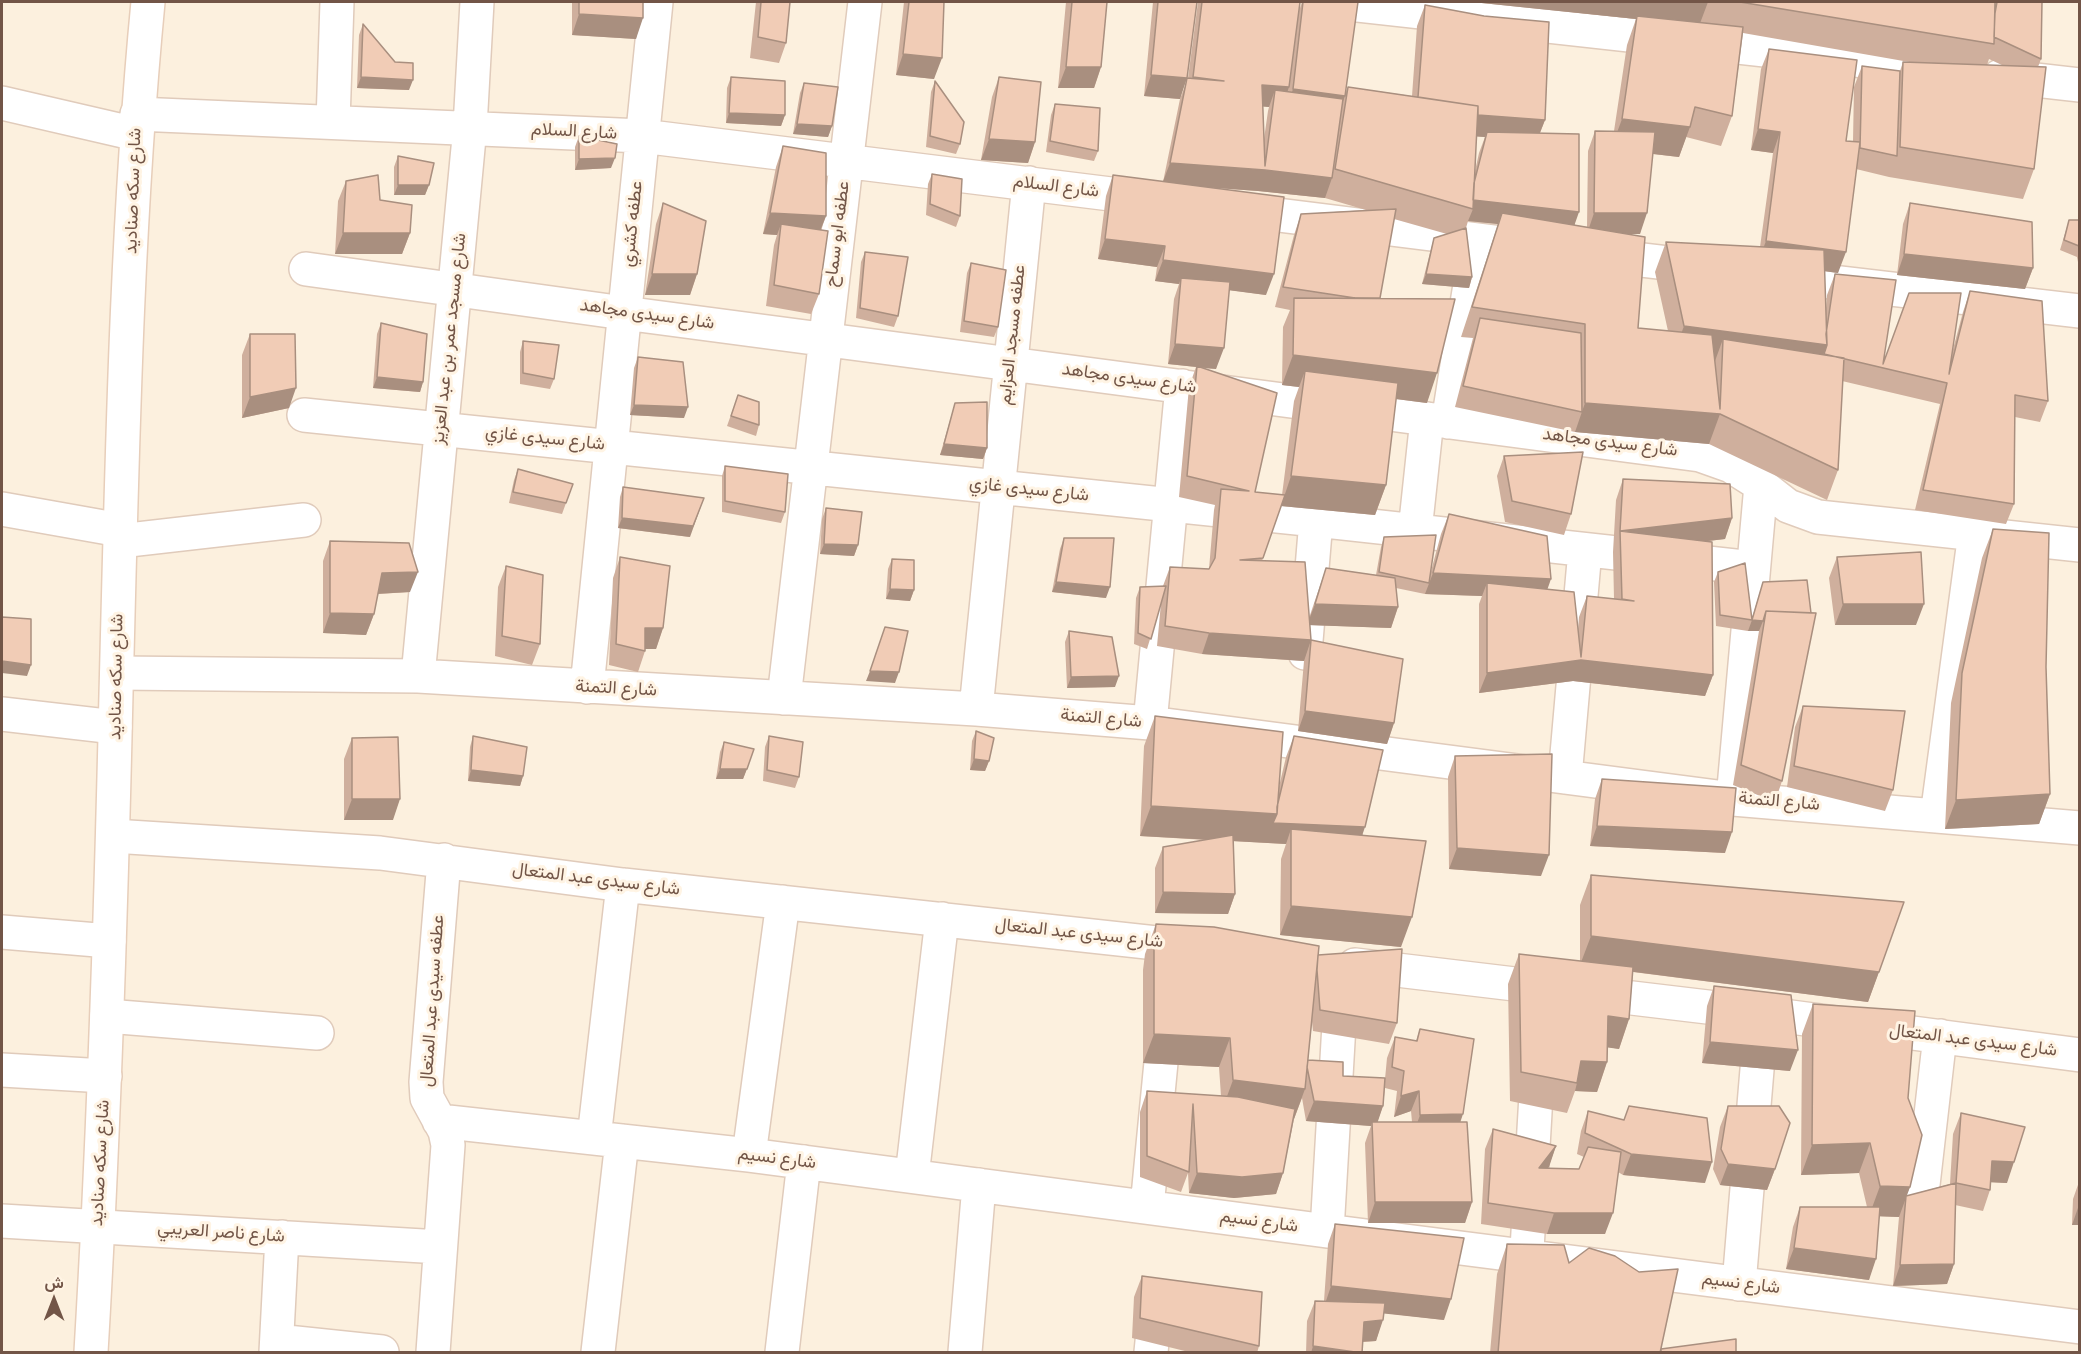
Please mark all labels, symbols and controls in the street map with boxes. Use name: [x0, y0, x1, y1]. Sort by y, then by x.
street label: شارع السلام: [530, 119, 618, 145]
street label: شارع سكه صناديد: [121, 127, 147, 255]
street label: شارع السلام: [1012, 171, 1100, 203]
street label: عطفه كشري: [618, 180, 648, 268]
street label: عطفه ابو سماح: [821, 180, 855, 288]
street label: شارع مسجد عمر بن عبد العزيز: [428, 232, 472, 446]
street label: عطفه مسجد العزايم: [995, 264, 1031, 406]
street label: شارع سيدى مجاهد: [578, 295, 716, 335]
street label: شارع سيدى مجاهد: [1060, 359, 1198, 399]
street label: شارع سيدى غازي: [484, 422, 606, 456]
street label: شارع سيدى مجاهد: [1541, 424, 1679, 462]
street label: شارع سيدى غازي: [968, 473, 1090, 507]
street label: شارع سكه صناديد: [105, 614, 129, 740]
street label: شارع التمنة: [575, 676, 657, 702]
street label: شارع التمنة: [1059, 705, 1143, 733]
street label: شارع التمنة: [1737, 788, 1821, 816]
street label: شارع سيدى عبد المتعال: [511, 859, 681, 901]
street label: عطفه سيدى عبد المتعال: [416, 914, 450, 1088]
street label: شارع سيدى عبد المتعال: [994, 914, 1164, 954]
street label: شارع سيدى عبد المتعال: [1888, 1020, 2058, 1062]
street label: شارع سكه صناديد: [87, 1099, 115, 1227]
street label: شارع نسيم: [737, 1144, 817, 1174]
street label: شارع نسيم: [1219, 1206, 1299, 1238]
street label: شارع ناصر العريبي: [157, 1218, 285, 1248]
street label: شارع نسيم: [1701, 1269, 1781, 1299]
north arrow: [24, 1270, 84, 1330]
text: ش: [44, 1270, 64, 1294]

